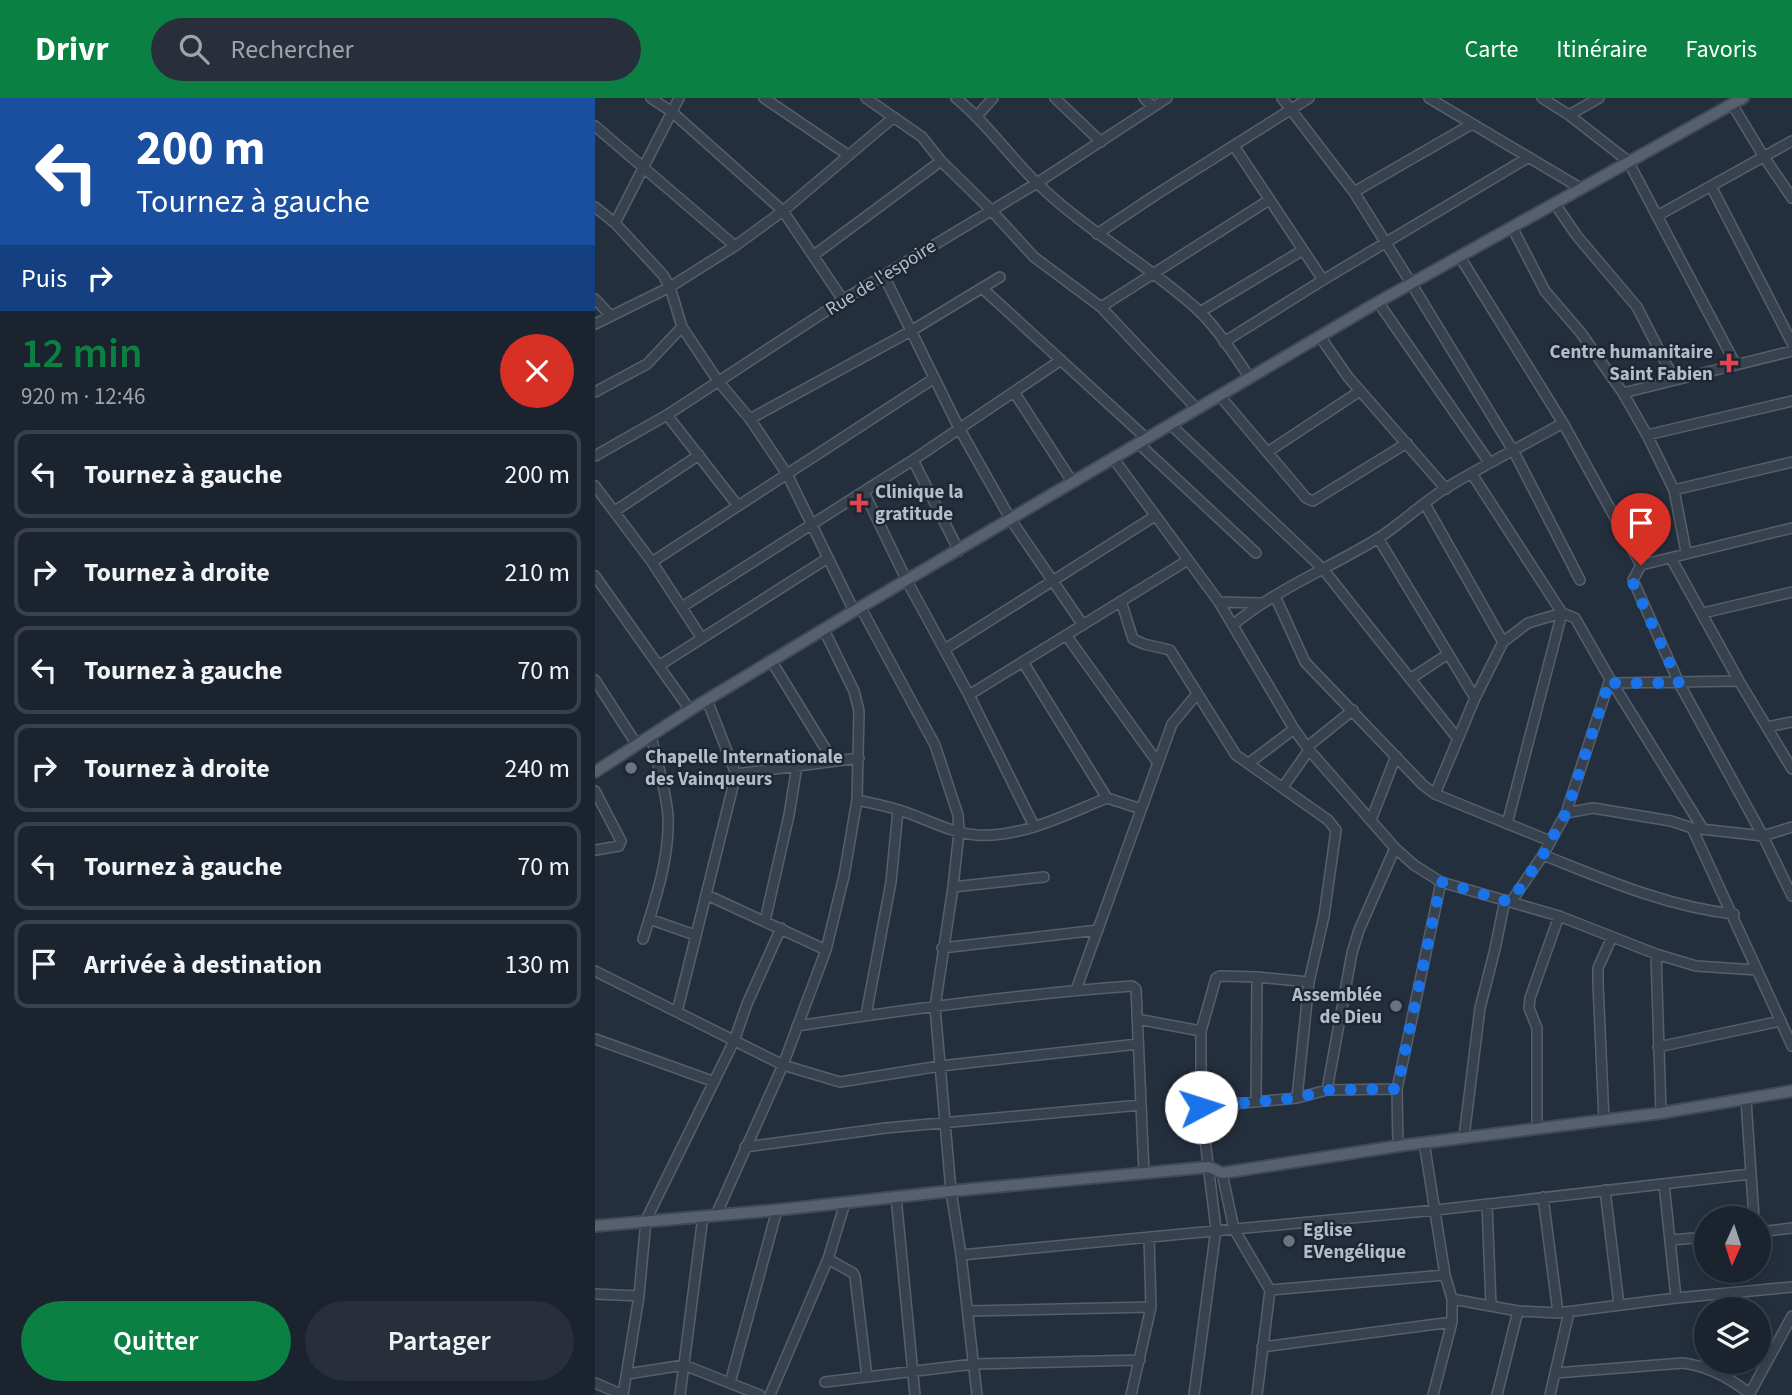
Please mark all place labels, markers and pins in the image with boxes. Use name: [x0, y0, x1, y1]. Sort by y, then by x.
place label: Centre humanitaire Saint Fabien: [1550, 339, 1713, 388]
marker: Centre humanitaire Saint Fabien: [1719, 353, 1739, 373]
place label: Clinique la gratitude: [875, 479, 964, 528]
marker: Clinique la gratitude: [849, 493, 869, 513]
pin: [1611, 493, 1671, 565]
place label: Chapelle Internationale des Vainqueurs: [645, 744, 843, 793]
marker: Chapelle Internationale des Vainqueurs: [623, 760, 639, 776]
place label: Assemblée de Dieu: [1291, 982, 1382, 1031]
marker: Assemblée de Dieu: [1388, 998, 1404, 1014]
place label: Eglise EVengélique: [1303, 1217, 1406, 1266]
marker: Eglise EVengélique: [1281, 1233, 1297, 1249]

